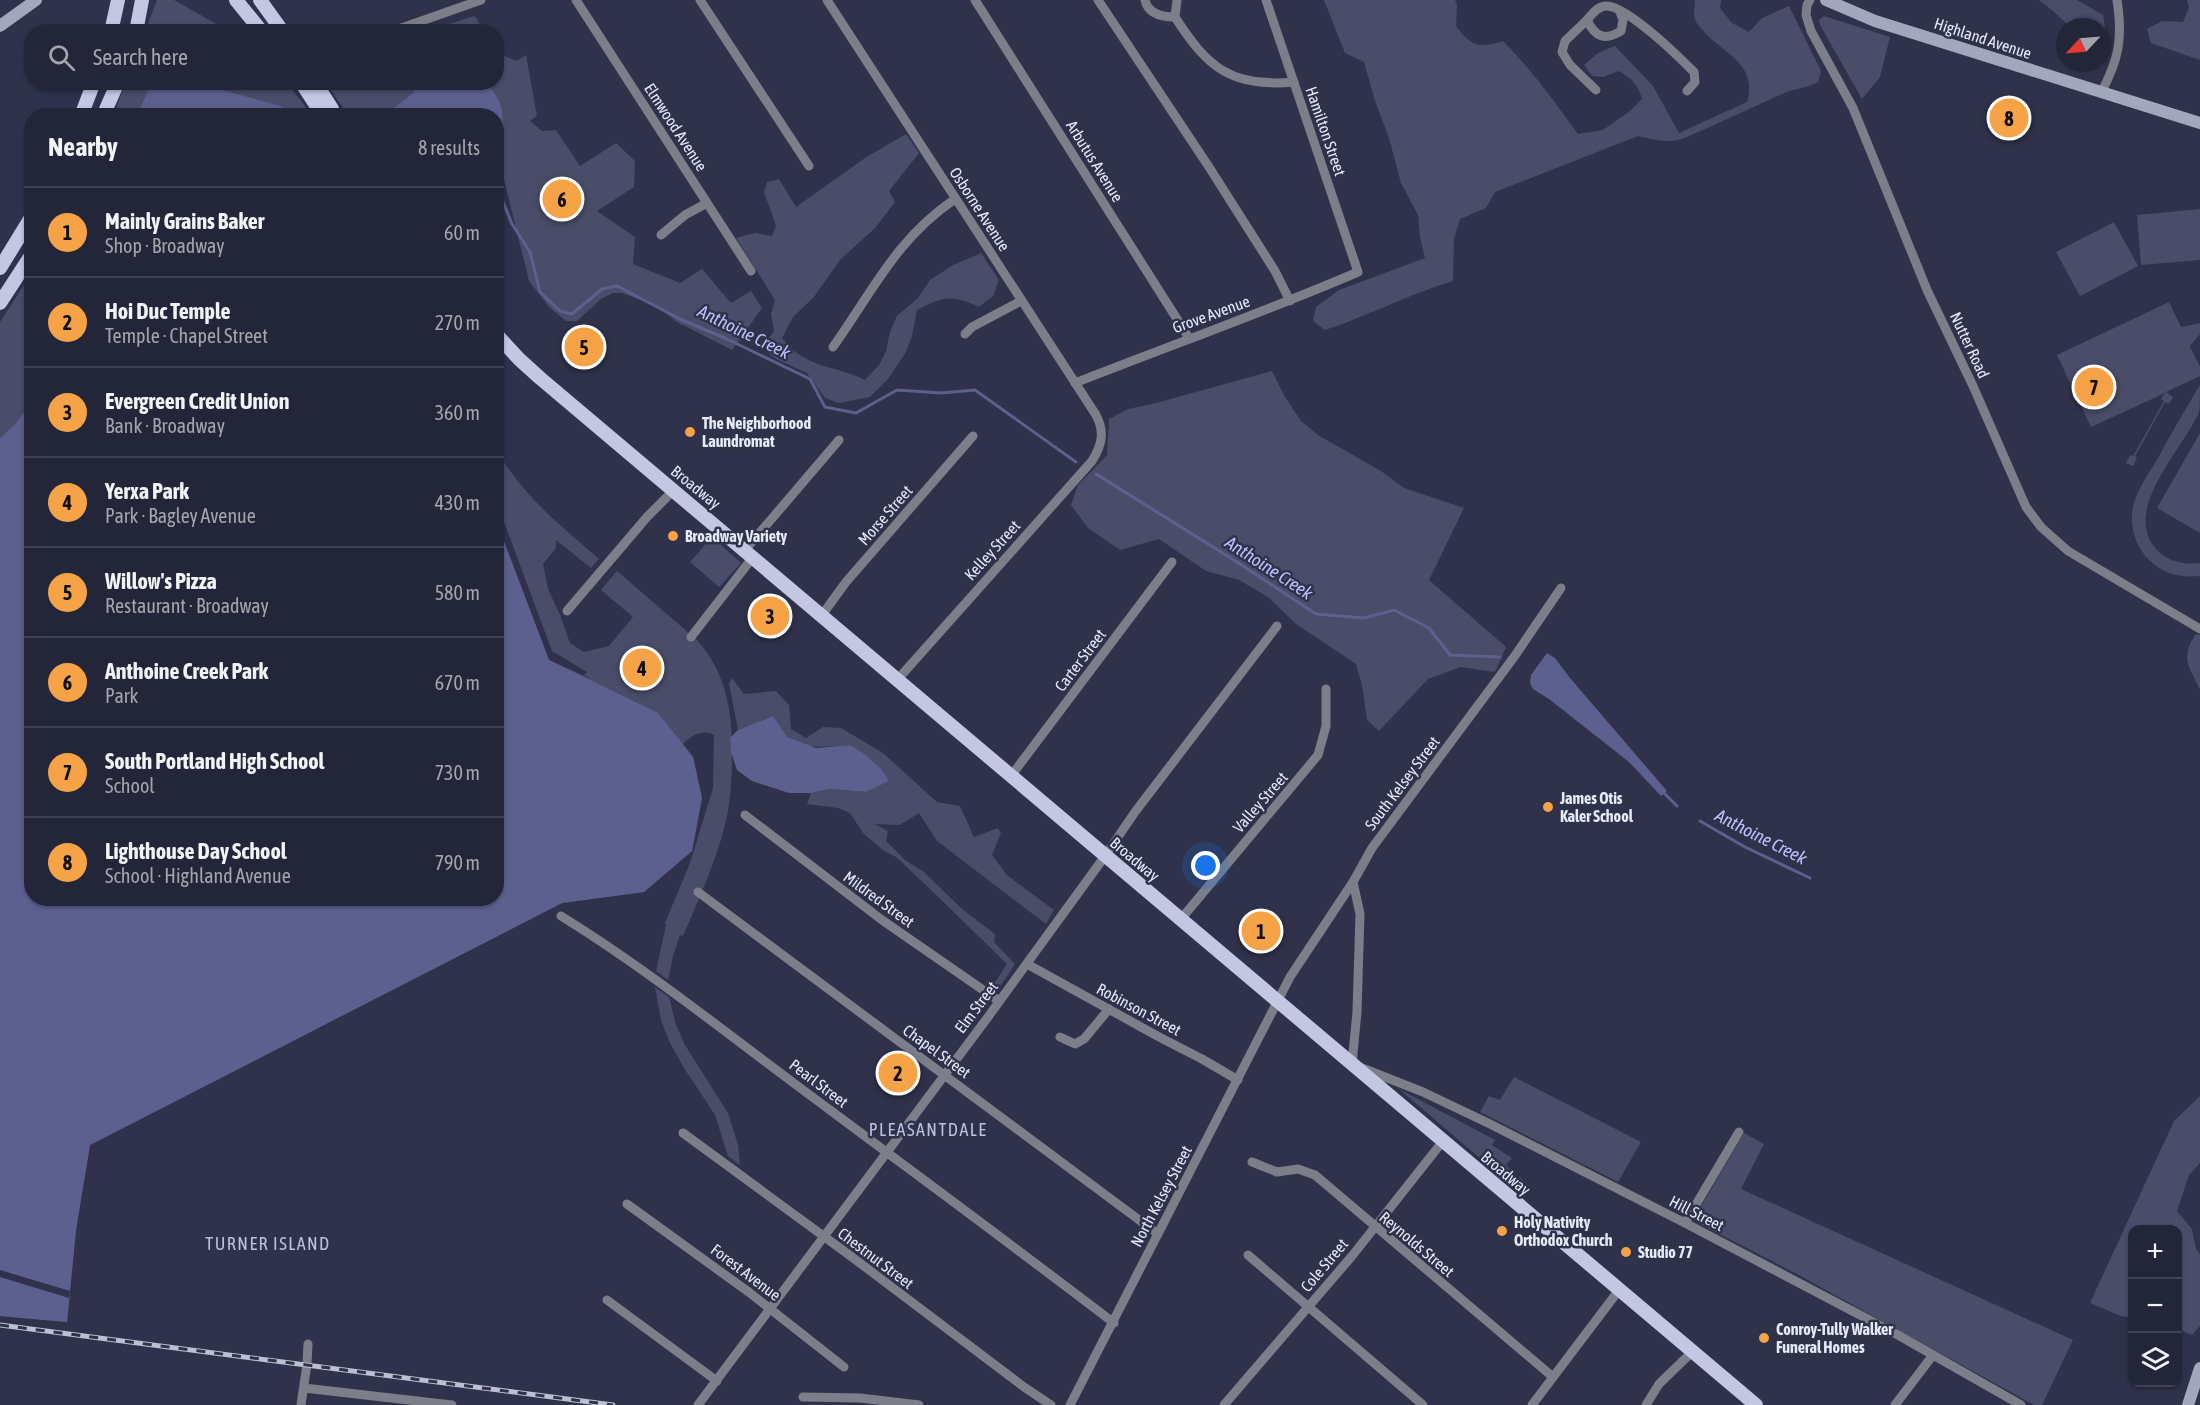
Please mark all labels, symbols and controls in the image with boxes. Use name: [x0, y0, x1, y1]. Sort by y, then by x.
street label: Highland Avenue: [1932, 14, 2034, 63]
north arrow: [2056, 18, 2110, 72]
search box: [24, 24, 504, 90]
icon: search: [45, 41, 78, 74]
text: Search here: [93, 44, 188, 70]
street label: Elmwood Avenue: [641, 80, 711, 174]
street label: Hamilton Street: [1302, 84, 1350, 178]
pin: 8: [1990, 96, 2028, 140]
street label: Arbutus Avenue: [1063, 117, 1127, 205]
text: Nearby: [48, 132, 118, 162]
text: 8 results: [418, 136, 480, 159]
street label: Osborne Avenue: [946, 164, 1014, 254]
pin: 6: [542, 176, 582, 222]
text: Mainly Grains Baker: [105, 208, 264, 234]
text: 1: [63, 221, 72, 244]
text: 60 m: [444, 221, 480, 244]
text: Shop · Broadway: [105, 234, 225, 257]
street label: Grove Avenue: [1170, 292, 1252, 336]
text: Hoi Duc Temple: [105, 298, 231, 324]
water label: Anthoine Creek: [694, 300, 795, 363]
street label: Nutter Road: [1947, 309, 1993, 381]
text: 2: [63, 311, 72, 334]
text: 270 m: [435, 311, 480, 334]
text: Temple · Chapel Street: [105, 324, 268, 347]
pin: 5: [564, 324, 604, 370]
pin: 7: [2074, 364, 2114, 410]
text: Evergreen Credit Union: [105, 388, 289, 414]
text: 3: [63, 401, 72, 424]
text: 360 m: [435, 401, 480, 424]
text: Bank · Broadway: [105, 414, 225, 437]
place label: The Neighborhood Laundromat: [702, 414, 812, 450]
marker: The Neighborhood Laundromat: [683, 425, 697, 439]
street label: Broadway: [667, 462, 725, 513]
text: Yerxa Park: [105, 478, 189, 504]
street label: Morse Street: [854, 481, 916, 549]
text: 4: [63, 491, 72, 514]
text: 430 m: [435, 491, 480, 514]
text: Park · Bagley Avenue: [105, 504, 256, 527]
street label: Kelley Street: [961, 516, 1024, 584]
place label: Broadway Variety: [685, 527, 788, 545]
marker: Broadway Variety: [666, 529, 680, 543]
water label: Anthoine Creek: [1221, 531, 1318, 604]
text: Willow's Pizza: [105, 568, 217, 594]
text: 5: [63, 581, 72, 604]
text: 580 m: [435, 581, 480, 604]
text: Restaurant · Broadway: [105, 594, 269, 617]
pin: 3: [750, 594, 790, 638]
street label: Carter Street: [1051, 625, 1109, 695]
pin: 4: [622, 646, 662, 690]
text: Anthoine Creek Park: [105, 658, 268, 684]
text: 6: [63, 671, 72, 694]
text: 670 m: [435, 671, 480, 694]
text: Park: [105, 684, 138, 707]
street label: South Kelsey Street: [1361, 732, 1444, 834]
text: South Portland High School: [105, 748, 324, 774]
text: 7: [63, 761, 72, 784]
text: 730 m: [435, 761, 480, 784]
street label: Valley Street: [1229, 768, 1292, 837]
text: School: [105, 774, 155, 797]
place label: James Otis Kaler School: [1559, 789, 1634, 825]
marker: James Otis Kaler School: [1541, 800, 1555, 814]
water label: Anthoine Creek: [1711, 804, 1812, 869]
street label: Broadway: [1106, 833, 1163, 886]
text: Lighthouse Day School: [105, 838, 287, 864]
text: 8: [63, 851, 72, 874]
text: 790 m: [435, 851, 480, 874]
your location: [1191, 851, 1220, 880]
text: School · Highland Avenue: [105, 864, 291, 887]
street label: Mildred Street: [840, 867, 918, 931]
pin: 1: [1242, 908, 1280, 954]
street label: Elm Street: [951, 977, 1001, 1036]
street label: Robinson Street: [1094, 979, 1185, 1039]
street label: Chapel Street: [899, 1021, 974, 1082]
pin: 2: [878, 1050, 918, 1096]
street label: Pearl Street: [786, 1055, 852, 1111]
district label: PLEASANTDALE: [869, 1119, 987, 1140]
street label: North Kelsey Street: [1127, 1142, 1196, 1250]
street label: Broadway: [1477, 1147, 1534, 1200]
street label: Hill Street: [1667, 1192, 1728, 1235]
street label: Reynolds Street: [1375, 1208, 1458, 1281]
place label: Holy Nativity Orthodox Church: [1514, 1213, 1613, 1249]
street label: Chestnut Street: [835, 1224, 918, 1292]
marker: Holy Nativity Orthodox Church: [1495, 1224, 1509, 1238]
map controls: [2128, 1225, 2182, 1387]
button: +: [2128, 1225, 2182, 1279]
district label: TURNER ISLAND: [205, 1233, 331, 1254]
street label: Cole Street: [1297, 1235, 1352, 1295]
street label: Forest Avenue: [708, 1240, 784, 1304]
place label: Studio 77: [1638, 1243, 1693, 1261]
marker: Studio 77: [1619, 1245, 1633, 1259]
button: −: [2128, 1279, 2182, 1333]
place label: Conroy-Tully Walker Funeral Homes: [1776, 1320, 1893, 1356]
marker: Conroy-Tully Walker Funeral Homes: [1757, 1331, 1771, 1345]
button: layers: [2128, 1333, 2182, 1387]

